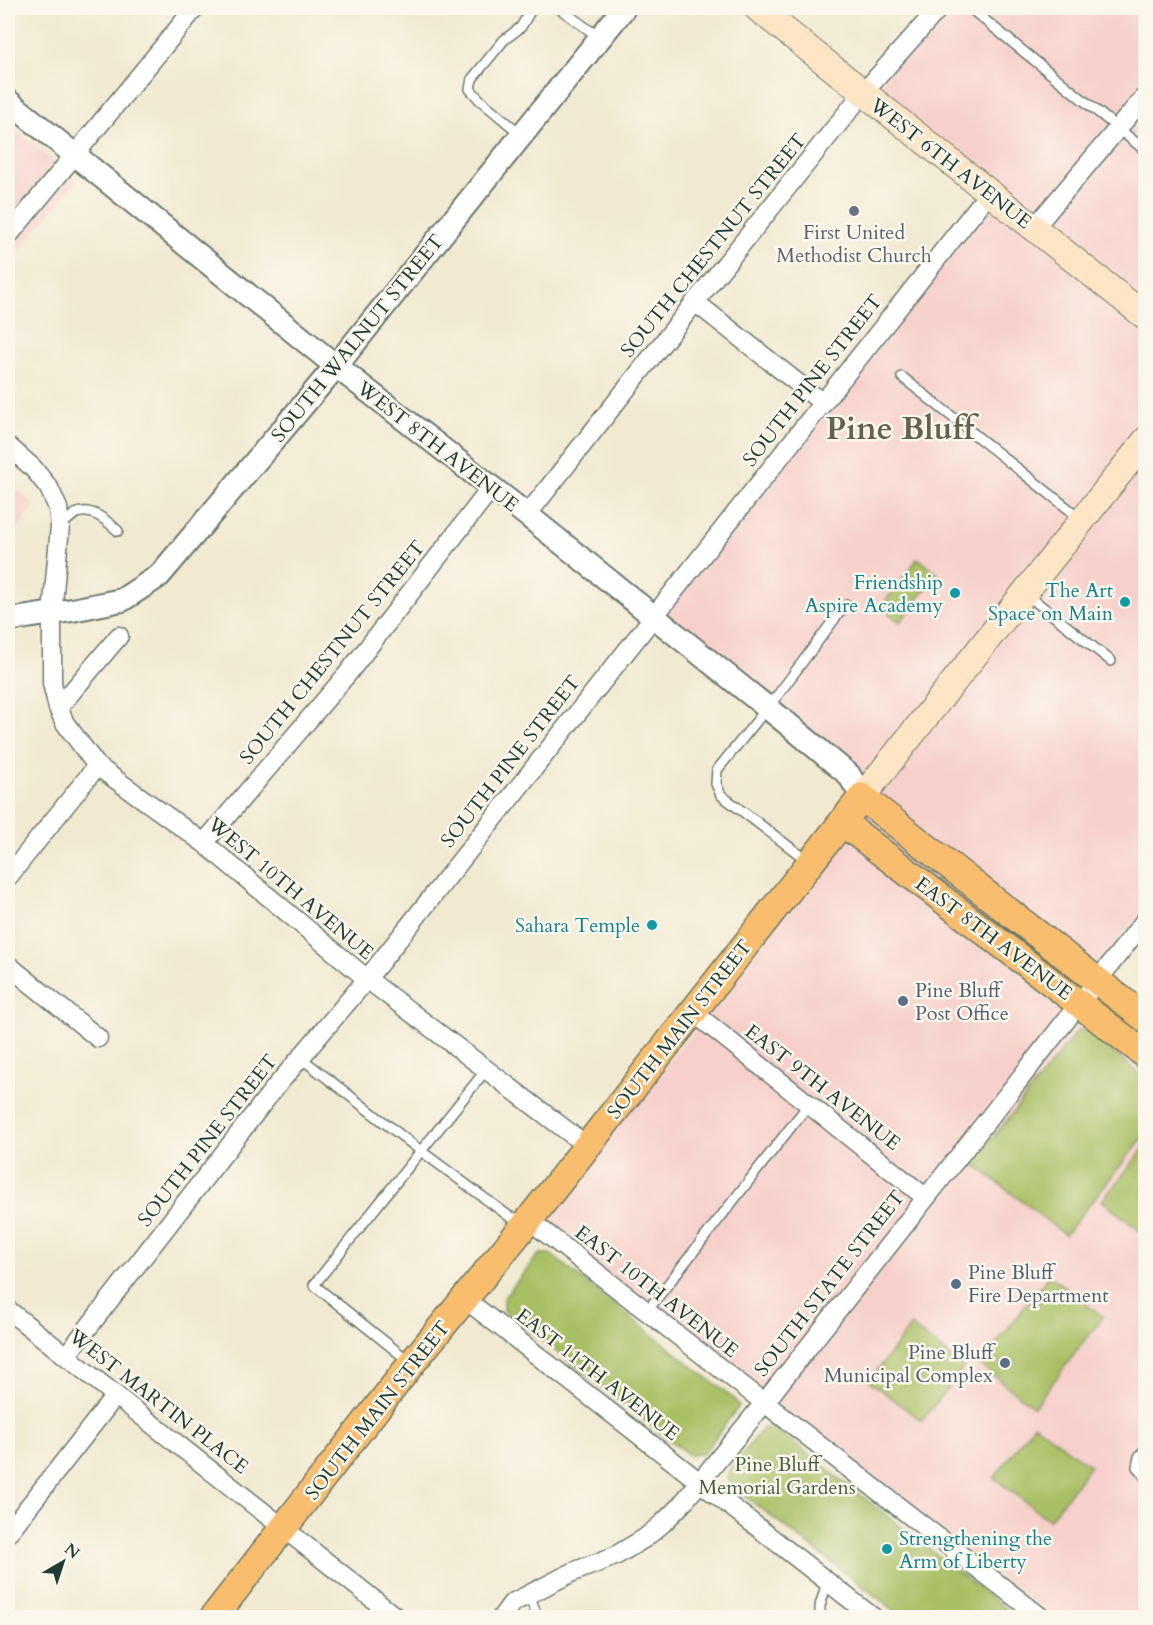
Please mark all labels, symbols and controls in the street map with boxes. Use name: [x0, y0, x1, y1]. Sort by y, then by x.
street label: WEST 6TH AVENUE: [863, 91, 1037, 235]
street label: SOUTH CHESTNUT STREET: [615, 127, 812, 363]
marker: First United Methodist Church: [847, 204, 861, 218]
place label: First United Methodist Church: [776, 219, 932, 269]
street label: SOUTH WALNUT STREET: [265, 228, 450, 448]
street label: SOUTH PINE STREET: [737, 288, 888, 472]
street label: WEST 8TH AVENUE: [350, 374, 524, 518]
district label: Pine Bluff: [826, 407, 979, 451]
street label: SOUTH CHESTNUT STREET: [234, 534, 431, 770]
place label: Friendship Aspire Academy: [805, 569, 943, 619]
place label: The Art Space on Main: [988, 577, 1114, 627]
marker: Friendship Aspire Academy: [948, 586, 962, 600]
marker: The Art Space on Main: [1118, 595, 1132, 609]
street label: SOUTH PINE STREET: [435, 669, 586, 853]
street label: WEST 10TH AVENUE: [201, 810, 379, 966]
street label: EAST 8TH AVENUE: [909, 870, 1078, 1007]
place label: Sahara Temple: [515, 912, 640, 939]
marker: Sahara Temple: [645, 918, 659, 932]
street label: SOUTH MAIN STREET: [601, 934, 758, 1125]
place label: Pine Bluff Post Office: [915, 977, 1009, 1027]
marker: Pine Bluff Post Office: [896, 994, 910, 1008]
street label: EAST 9TH AVENUE: [739, 1018, 906, 1157]
street label: SOUTH PINE STREET: [132, 1048, 283, 1232]
street label: SOUTH STATE STREET: [748, 1184, 911, 1382]
street label: EAST 10TH AVENUE: [569, 1219, 744, 1364]
place label: Pine Bluff Fire Department: [968, 1259, 1109, 1309]
marker: Pine Bluff Fire Department: [949, 1277, 963, 1291]
street label: EAST 11TH AVENUE: [510, 1302, 685, 1447]
street label: SOUTH MAIN STREET: [299, 1315, 456, 1506]
street label: WEST MARTIN PLACE: [62, 1322, 254, 1480]
place label: Pine Bluff Municipal Complex: [824, 1339, 996, 1389]
marker: Pine Bluff Municipal Complex: [998, 1356, 1012, 1370]
park label: Pine Bluff Memorial Gardens: [698, 1451, 856, 1501]
place label: Strengthening the Arm of Liberty: [899, 1525, 1052, 1575]
north arrow: [33, 1532, 93, 1592]
text: N: [59, 1538, 84, 1564]
marker: Strengthening the Arm of Liberty: [880, 1542, 894, 1556]

